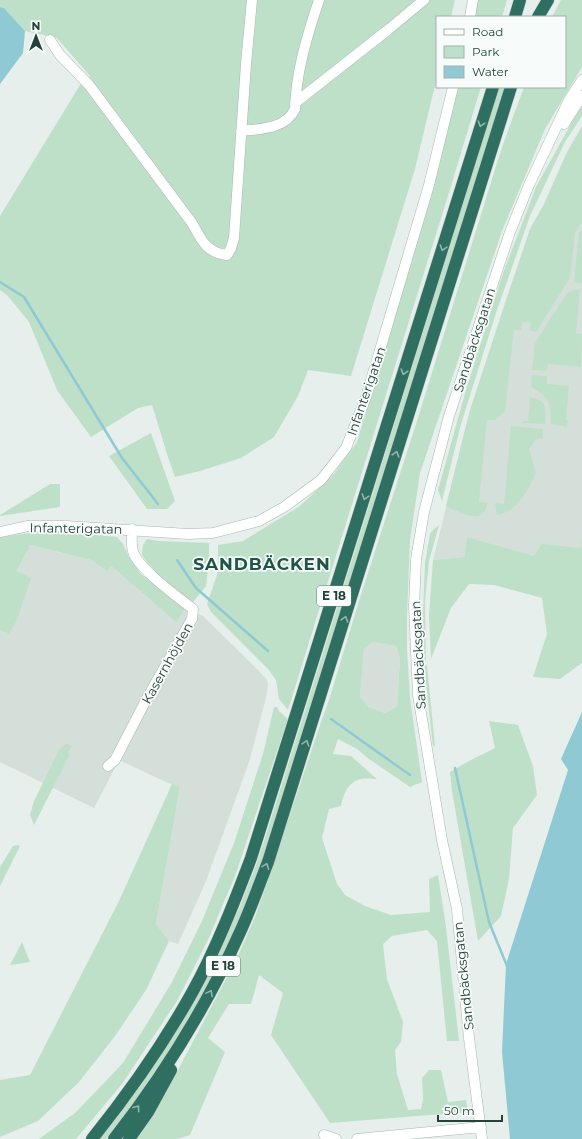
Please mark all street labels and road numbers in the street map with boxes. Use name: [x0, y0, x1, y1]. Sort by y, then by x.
street label: Sandbäcksgatan: [450, 286, 498, 394]
street label: Infanterigatan: [343, 344, 389, 438]
street label: Infanterigatan: [29, 519, 123, 537]
road number: E 18: [317, 586, 351, 606]
street label: Sandbäcksgatan: [407, 600, 429, 710]
street label: Kasernhöjden: [138, 619, 196, 707]
street label: Sandbäcksgatan: [449, 921, 477, 1031]
road number: E 18: [206, 956, 240, 976]

